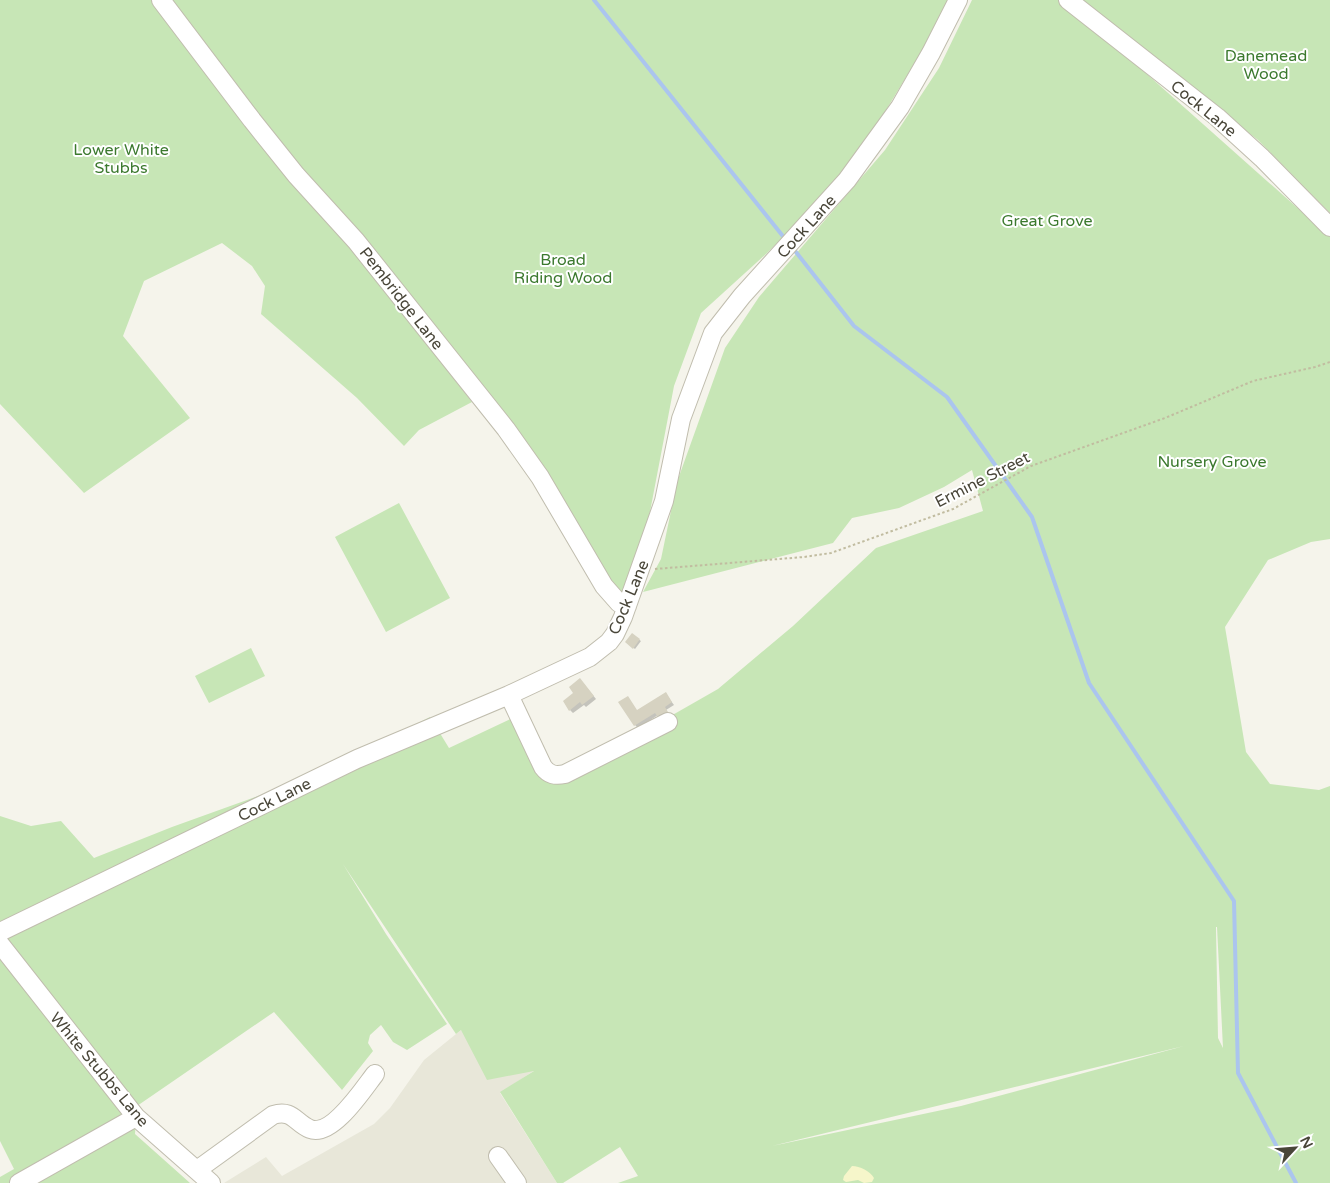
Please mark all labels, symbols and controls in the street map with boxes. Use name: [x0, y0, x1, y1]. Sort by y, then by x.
park label: Danemead Wood: [1225, 46, 1307, 84]
street label: Cock Lane: [1166, 76, 1240, 141]
park label: Lower White Stubbs: [73, 140, 169, 178]
street label: Cock Lane: [773, 191, 841, 263]
park label: Great Grove: [1001, 211, 1093, 231]
street label: Pembridge Lane: [355, 243, 448, 354]
park label: Broad Riding Wood: [514, 250, 612, 288]
street label: Ermine Street: [932, 447, 1033, 512]
park label: Nursery Grove: [1157, 452, 1267, 472]
street label: Cock Lane: [604, 557, 654, 638]
street label: Cock Lane: [235, 774, 314, 826]
street label: White Stubbs Lane: [45, 1008, 153, 1131]
north arrow: [1270, 1123, 1320, 1173]
text: N: [1296, 1134, 1316, 1151]

